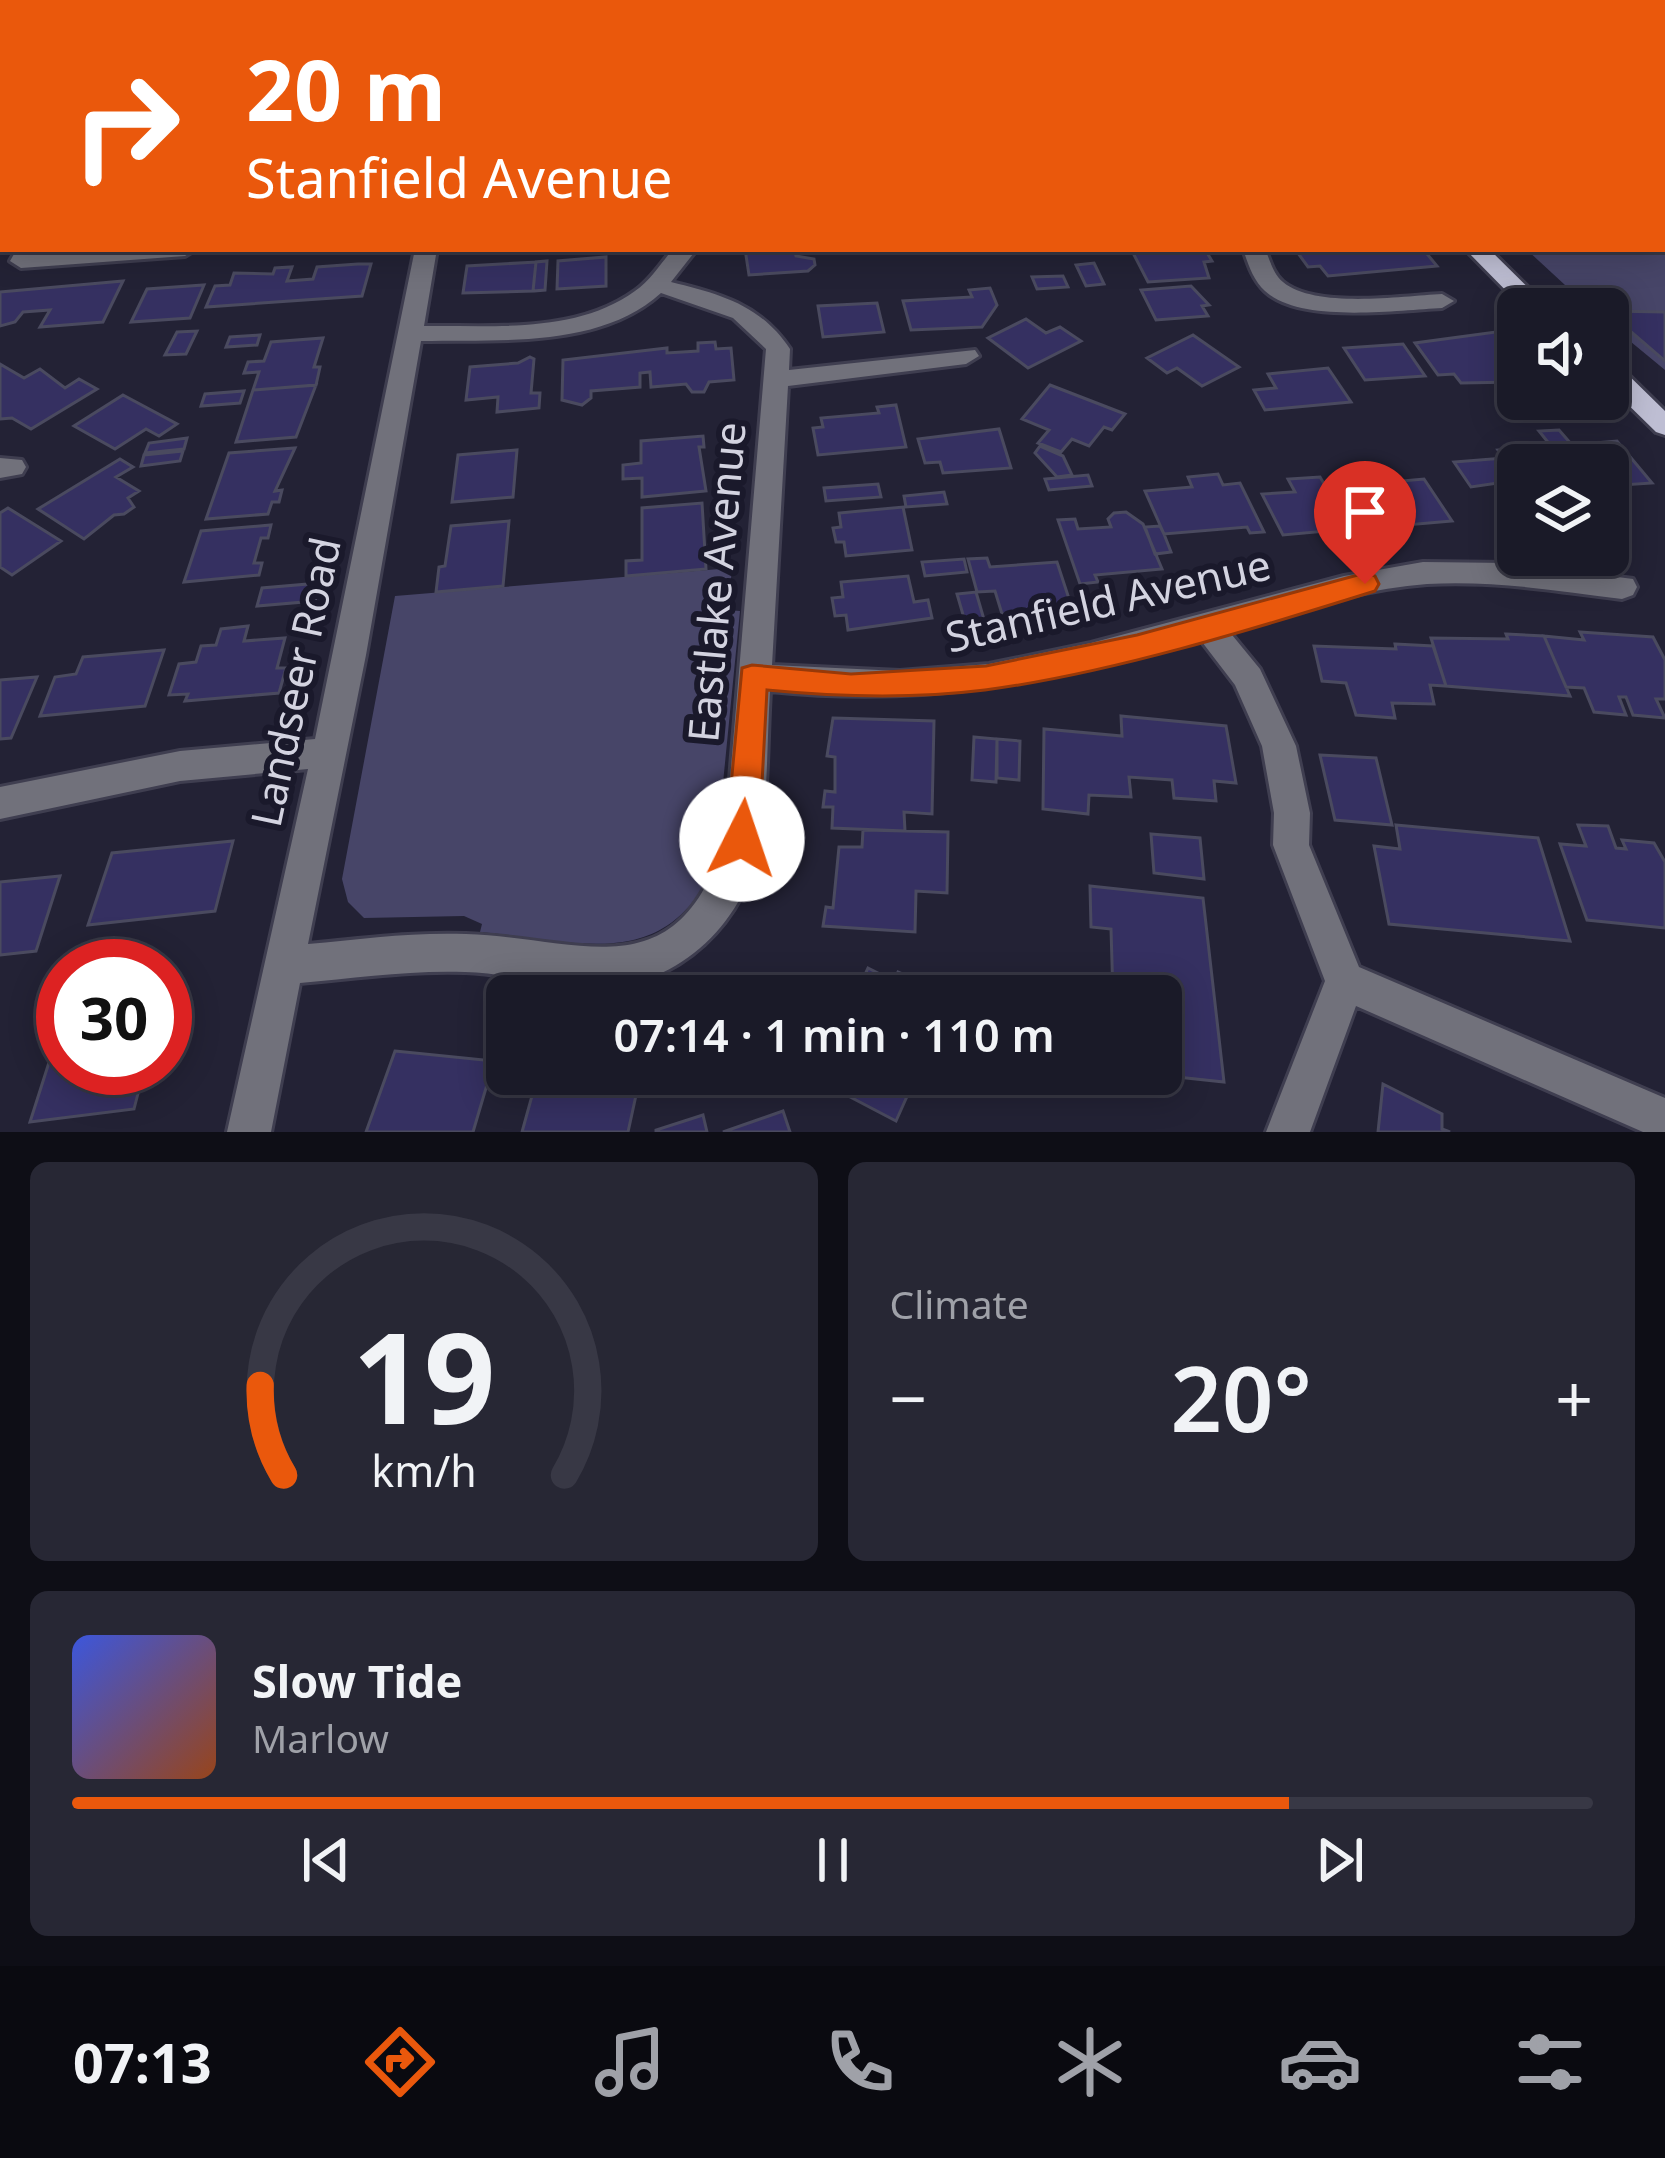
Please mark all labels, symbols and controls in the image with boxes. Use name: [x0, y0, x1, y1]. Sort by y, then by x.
text: 20 m: [246, 31, 446, 146]
icon: right: [48, 48, 204, 204]
text: Stanfield Avenue: [246, 140, 673, 214]
map controls: [1497, 288, 1629, 576]
button: sound: [1497, 288, 1629, 420]
street label: Eastlake Avenue: [673, 419, 758, 744]
button: layers: [1497, 444, 1629, 576]
pin: [1314, 461, 1416, 584]
icon: arrive: [1332, 479, 1398, 545]
street label: Landseer Road: [236, 532, 353, 831]
street label: Stanfield Avenue: [940, 534, 1276, 665]
position arrow: [679, 776, 805, 902]
speed limit sign: 30: [36, 939, 192, 1095]
text: 07:14 · 1 min · 110 m: [613, 1004, 1055, 1065]
text: Climate: [890, 1277, 1029, 1330]
text: 19: [352, 1291, 495, 1461]
text: 20°: [1171, 1336, 1312, 1458]
text: −: [890, 1352, 927, 1442]
text: +: [1555, 1352, 1593, 1442]
text: km/h: [371, 1440, 476, 1499]
text: Slow Tide: [252, 1650, 462, 1711]
text: Marlow: [252, 1711, 389, 1764]
icon: previous: [293, 1827, 359, 1893]
icon: pause: [800, 1827, 866, 1893]
icon: next: [1307, 1827, 1373, 1893]
icon: directions: [358, 2020, 442, 2104]
icon: music: [588, 2020, 672, 2104]
icon: phone: [818, 2020, 902, 2104]
icon: climate: [1048, 2020, 1132, 2104]
icon: car: [1278, 2020, 1362, 2104]
icon: filters: [1508, 2020, 1592, 2104]
text: 07:13: [73, 2025, 212, 2099]

